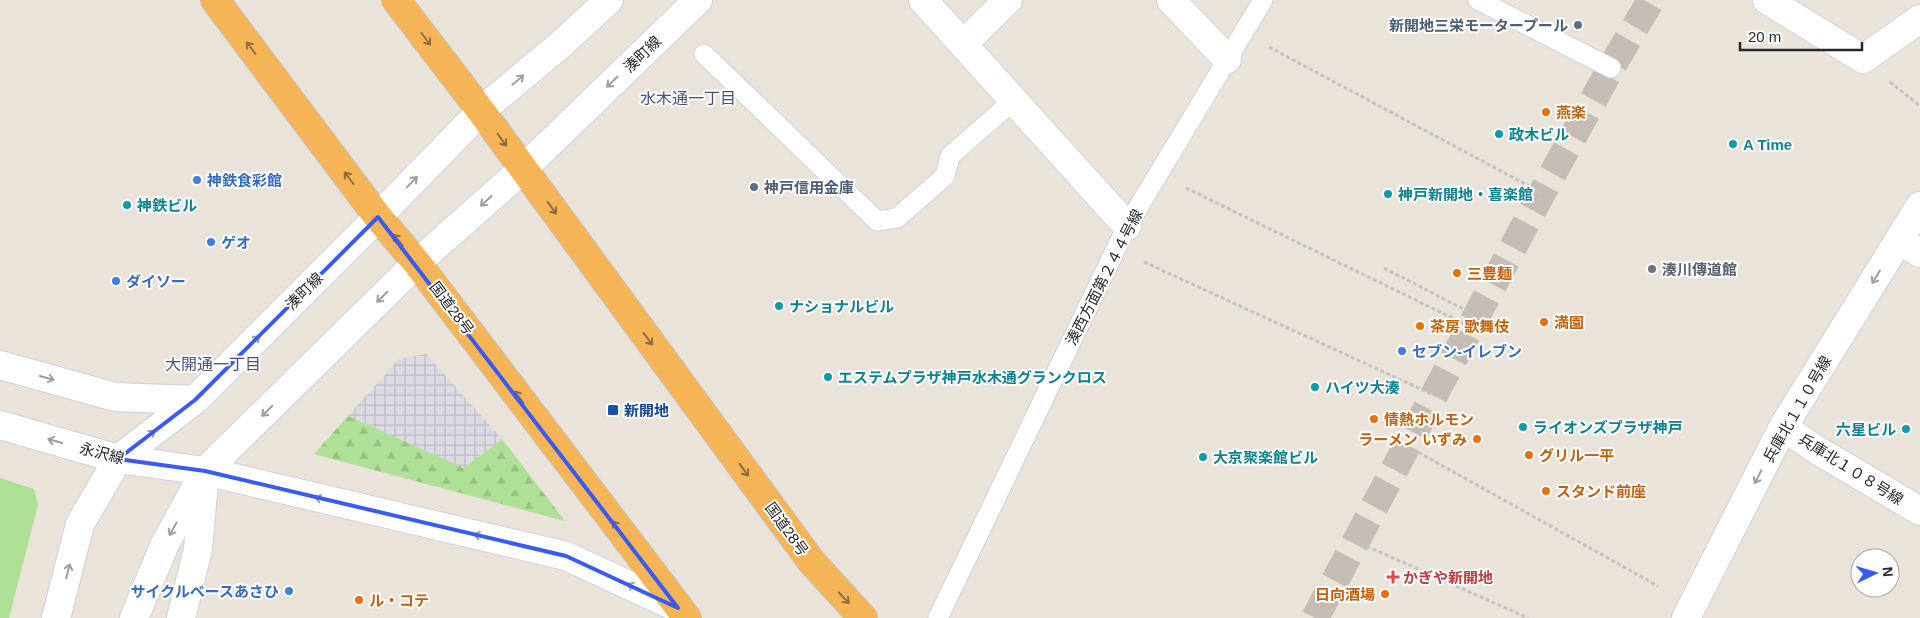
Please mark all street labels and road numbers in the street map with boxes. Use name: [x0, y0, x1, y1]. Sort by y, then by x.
street label: 湊町線: [620, 32, 664, 76]
street label: 湊西方面第２４４号線: [1062, 206, 1146, 348]
street label: 湊町線: [282, 269, 326, 313]
street label: 国道28号: [427, 278, 477, 338]
street label: 兵庫北１１０号線: [1760, 353, 1834, 465]
street label: 兵庫北１０８号線: [1796, 430, 1906, 508]
street label: 永沢線: [78, 439, 126, 467]
street label: 国道28号: [762, 499, 812, 559]

